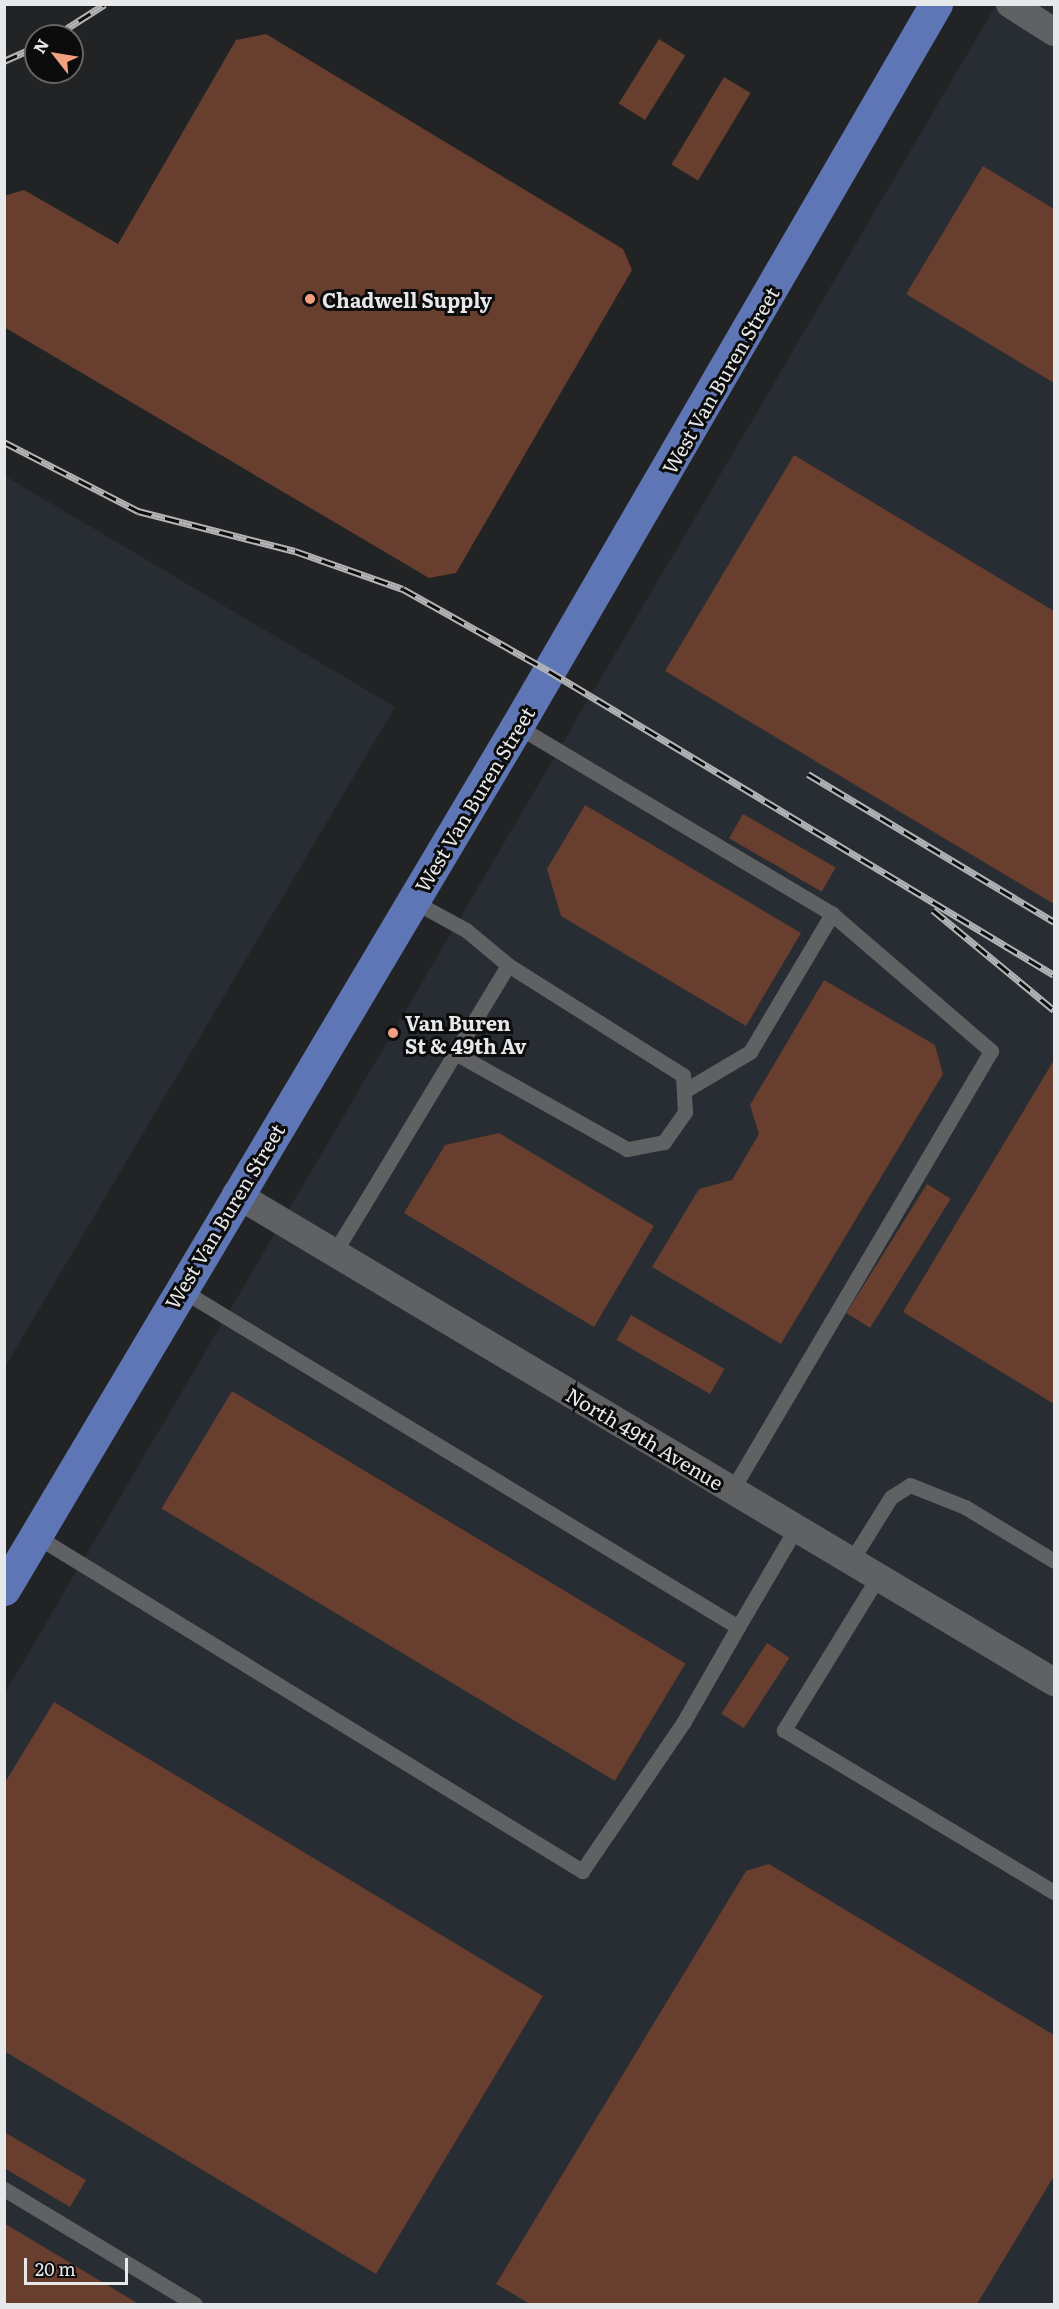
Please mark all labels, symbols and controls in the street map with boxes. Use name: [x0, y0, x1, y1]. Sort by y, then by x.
north arrow: [24, 24, 84, 84]
text: N: [27, 34, 54, 58]
street label: West Van Buren Street: [657, 282, 783, 478]
place label: Chadwell Supply: [322, 287, 492, 311]
marker: Chadwell Supply: [303, 292, 317, 306]
street label: West Van Buren Street: [409, 702, 539, 896]
place label: Van Buren St & 49th Av: [405, 1010, 527, 1057]
marker: Van Buren St & 49th Av: [386, 1026, 400, 1040]
street label: West Van Buren Street: [159, 1119, 289, 1313]
street label: North 49th Avenue: [562, 1382, 728, 1494]
scale bar: [27, 2246, 130, 2284]
text: 20 m: [35, 2255, 76, 2282]

